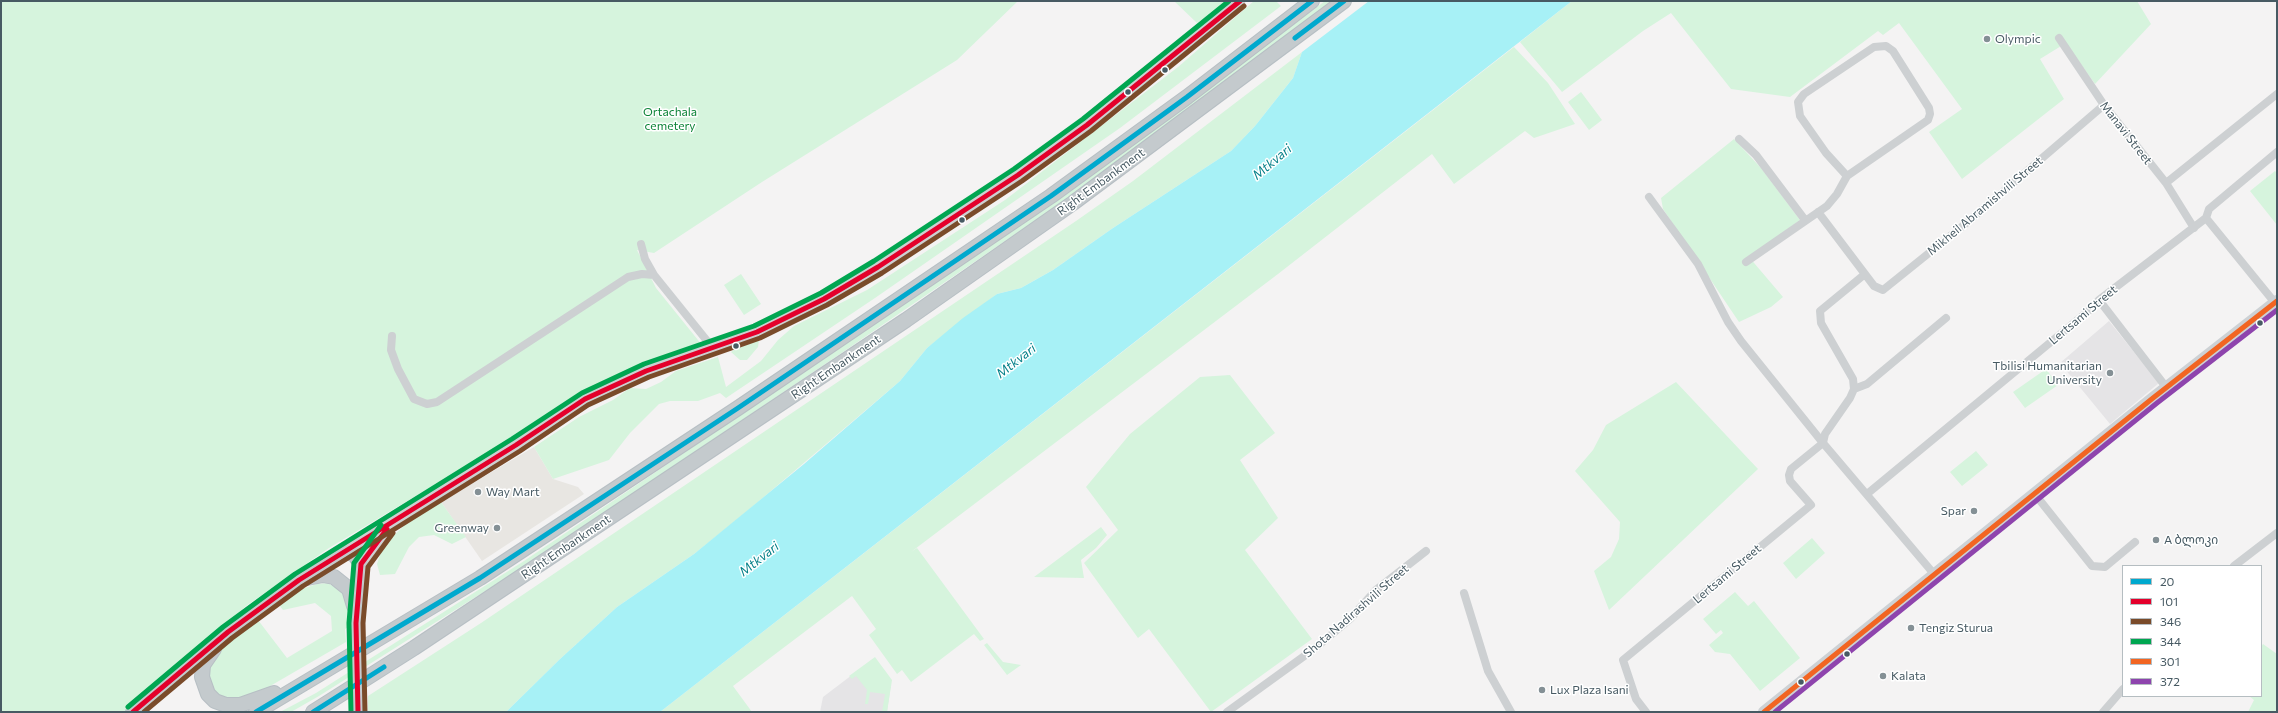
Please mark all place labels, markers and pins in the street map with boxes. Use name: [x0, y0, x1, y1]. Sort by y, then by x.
place label: Olympic: [1995, 32, 2041, 46]
marker: Olympic: [1982, 34, 1992, 44]
unlabelled marker: [1160, 65, 1170, 75]
unlabelled marker: [1123, 87, 1133, 97]
unlabelled marker: [957, 215, 967, 225]
unlabelled marker: [2255, 318, 2265, 328]
unlabelled marker: [731, 341, 741, 351]
place label: Tbilisi Humanitarian University: [1993, 359, 2102, 387]
marker: Tbilisi Humanitarian University: [2105, 368, 2115, 378]
place label: Way Mart: [486, 485, 540, 499]
marker: Way Mart: [473, 487, 483, 497]
place label: Spar: [1941, 504, 1966, 518]
marker: Spar: [1969, 506, 1979, 516]
place label: Greenway: [434, 521, 489, 535]
marker: Greenway: [492, 523, 502, 533]
place label: A ბლოკი: [2164, 533, 2218, 547]
marker: A ბლოკი: [2151, 535, 2161, 545]
place label: Tengiz Sturua: [1919, 621, 1993, 635]
marker: Tengiz Sturua: [1906, 623, 1916, 633]
unlabelled marker: [1842, 649, 1852, 659]
place label: Kalata: [1891, 669, 1926, 683]
marker: Kalata: [1878, 671, 1888, 681]
unlabelled marker: [1796, 677, 1806, 687]
place label: Lux Plaza Isani: [1550, 683, 1629, 697]
marker: Lux Plaza Isani: [1537, 685, 1547, 695]

